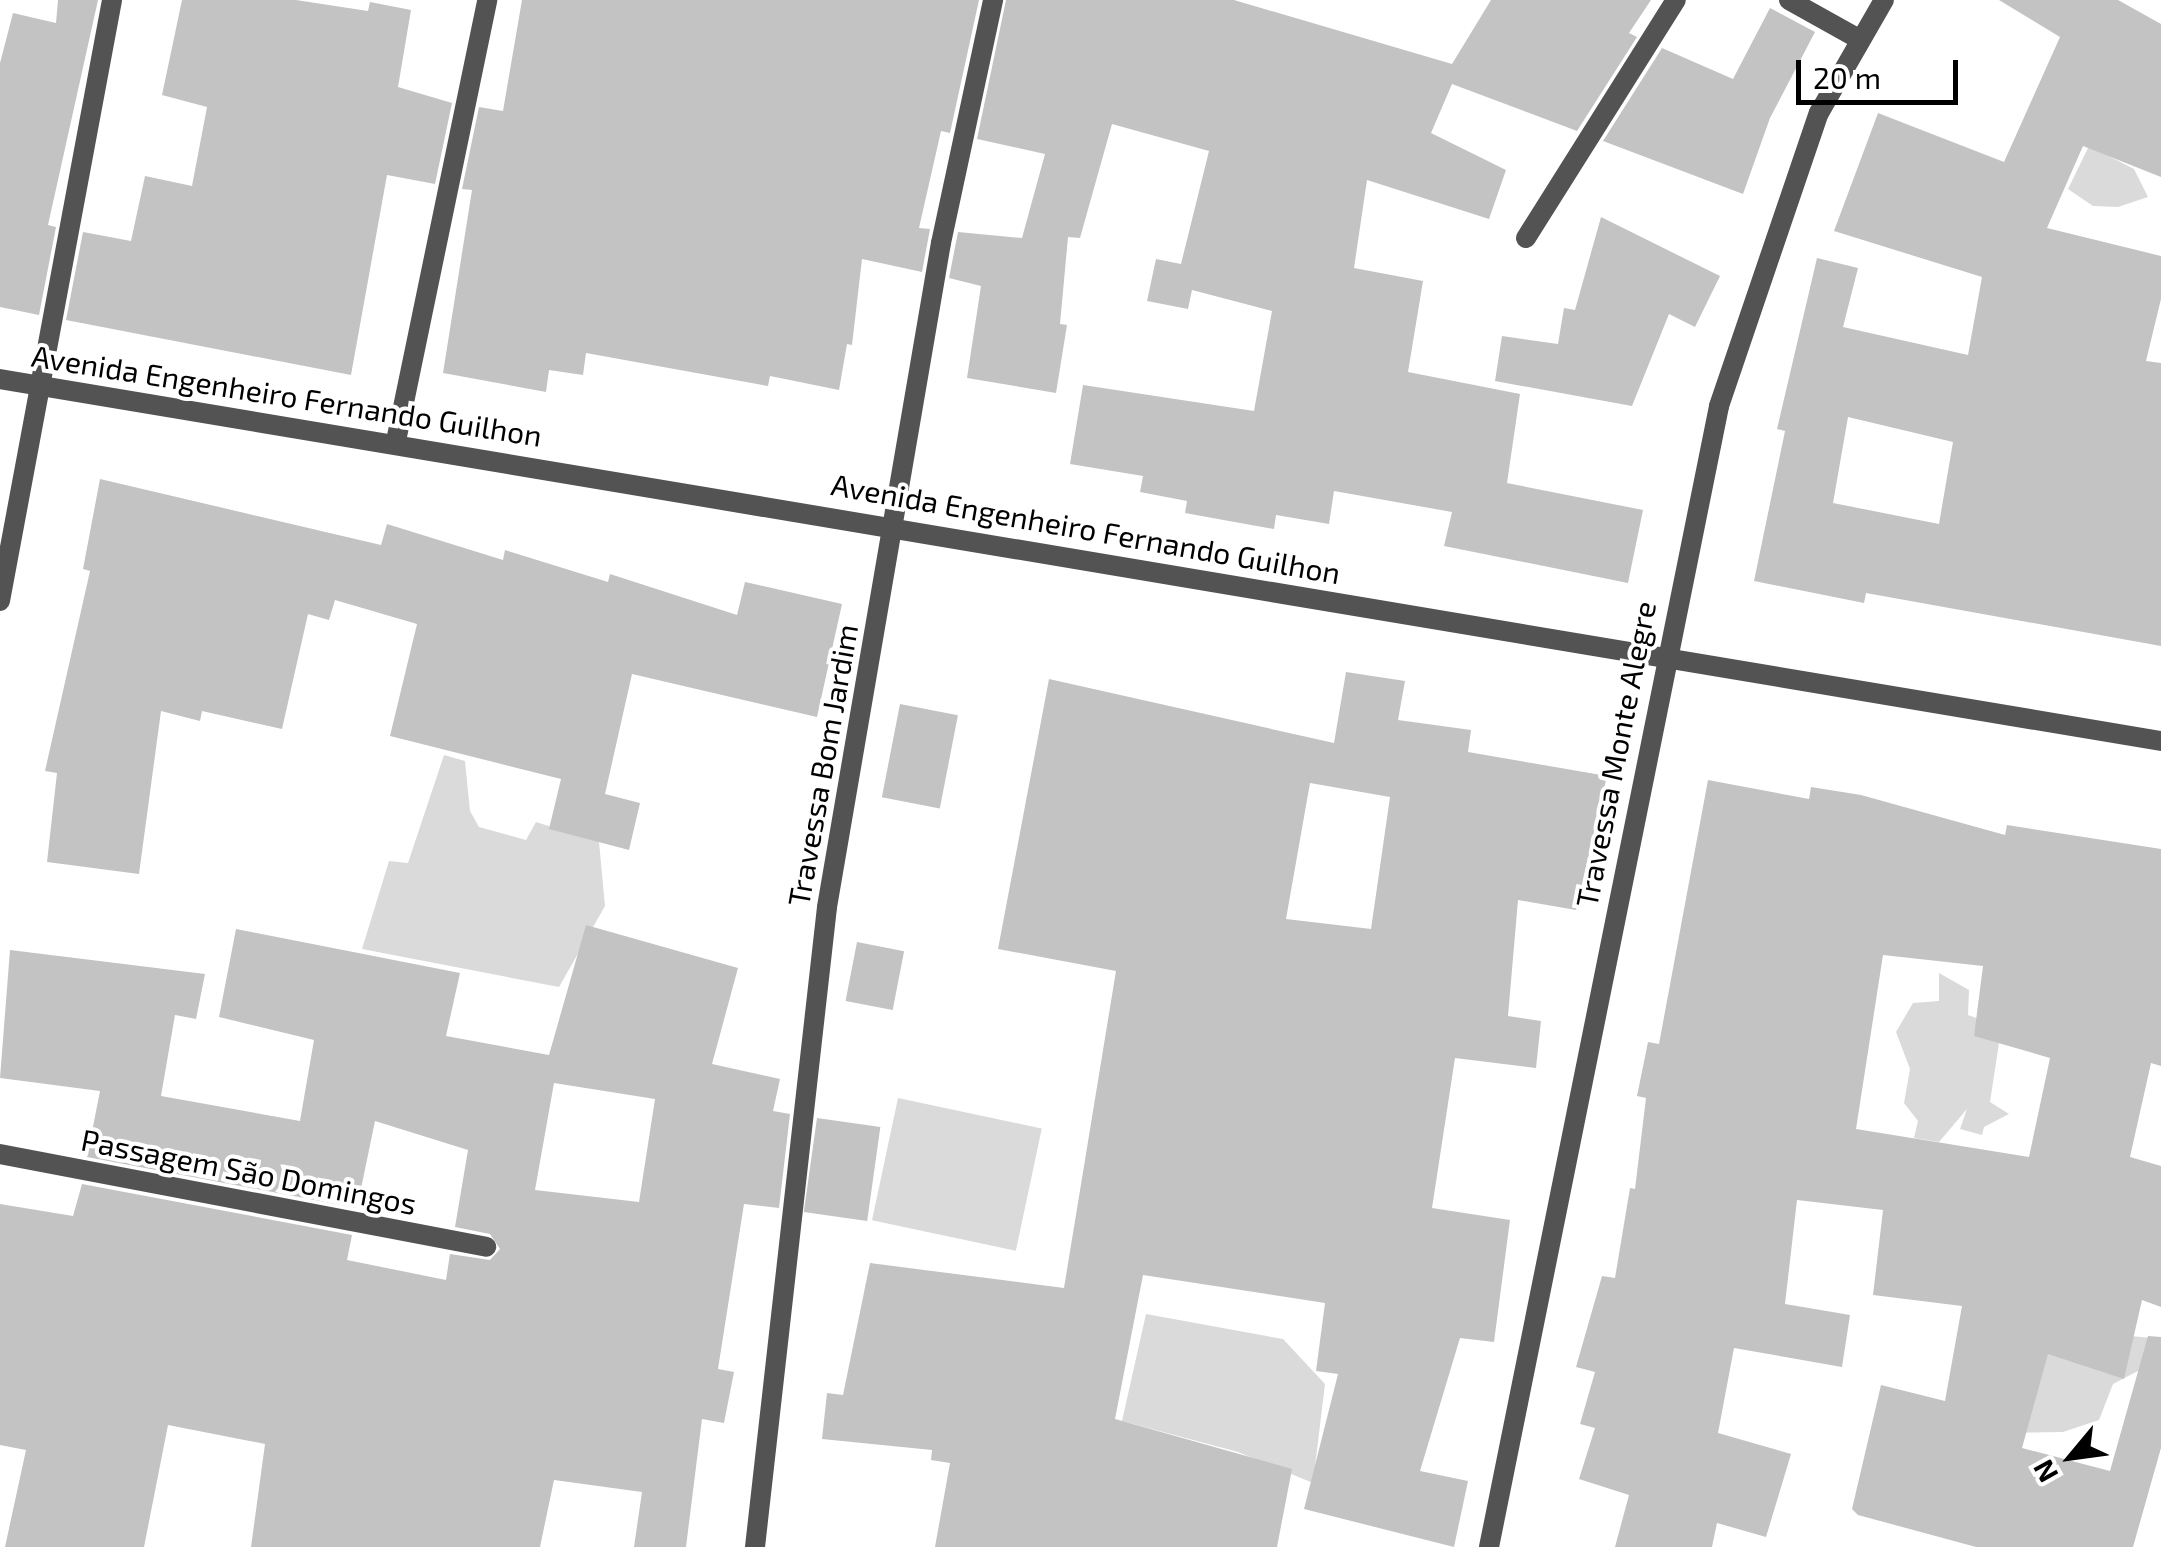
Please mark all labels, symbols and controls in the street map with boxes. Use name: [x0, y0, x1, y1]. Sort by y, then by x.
scale bar: [1801, 40, 1964, 102]
text: 20 m: [1813, 59, 1881, 95]
street label: Avenida Engenheiro Fernando Guilhon: [29, 337, 545, 453]
street label: Avenida Engenheiro Fernando Guilhon: [829, 465, 1343, 591]
street label: Travessa Monte Alegre: [1568, 598, 1662, 910]
street label: Travessa Bom Jardim: [779, 621, 865, 909]
street label: Passagem São Domingos: [78, 1121, 420, 1221]
north arrow: [2021, 1407, 2121, 1507]
text: N: [2025, 1454, 2065, 1489]

